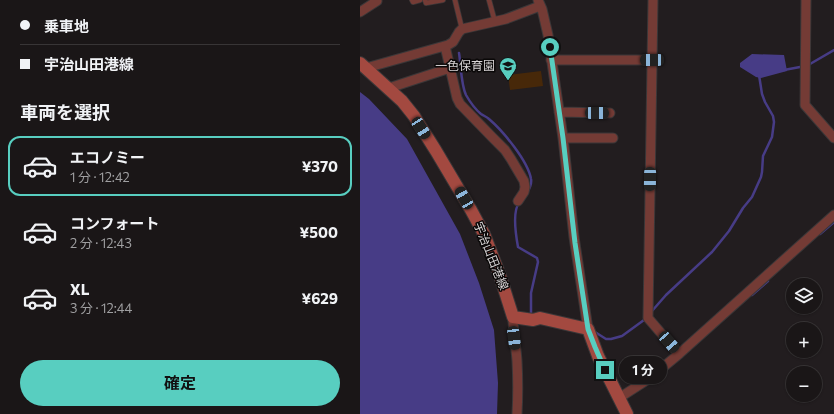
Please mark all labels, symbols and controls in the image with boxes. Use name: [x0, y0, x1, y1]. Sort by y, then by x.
text: 乗車地: [44, 17, 89, 35]
route start: [541, 38, 559, 56]
car: [640, 54, 664, 66]
text: 宇治山田港線: [44, 55, 134, 73]
school or university icon: 一色保育園: [498, 56, 518, 81]
place label: 一色保育園: [435, 58, 495, 72]
text: 車両を選択: [20, 101, 110, 123]
car: [585, 107, 609, 119]
car: [409, 115, 433, 141]
icon: car: [22, 148, 58, 184]
text: エコノミー: [70, 148, 145, 166]
text: ¥370: [302, 157, 338, 175]
car: [644, 167, 656, 191]
text: 1 分 · 12:42: [70, 169, 130, 185]
car: [453, 185, 475, 211]
icon: car: [22, 214, 58, 250]
text: コンフォート: [70, 214, 160, 232]
street label: 宇治山田港線: [472, 220, 512, 292]
text: ¥500: [300, 223, 338, 241]
text: 2 分 · 12:43: [70, 235, 132, 251]
map controls: [786, 278, 822, 402]
button: layers: [786, 278, 822, 314]
icon: car: [22, 280, 58, 316]
text: XL: [70, 280, 89, 298]
text: ¥629: [302, 289, 338, 307]
text: 3 分 · 12:44: [70, 300, 132, 316]
button: +: [786, 322, 822, 358]
car: [507, 325, 521, 351]
car: [657, 329, 681, 355]
callout: 1 分: [619, 356, 667, 384]
button: 確定: [20, 360, 340, 406]
route end: [596, 361, 614, 379]
text: 1 分: [632, 362, 654, 378]
button: −: [786, 366, 822, 402]

